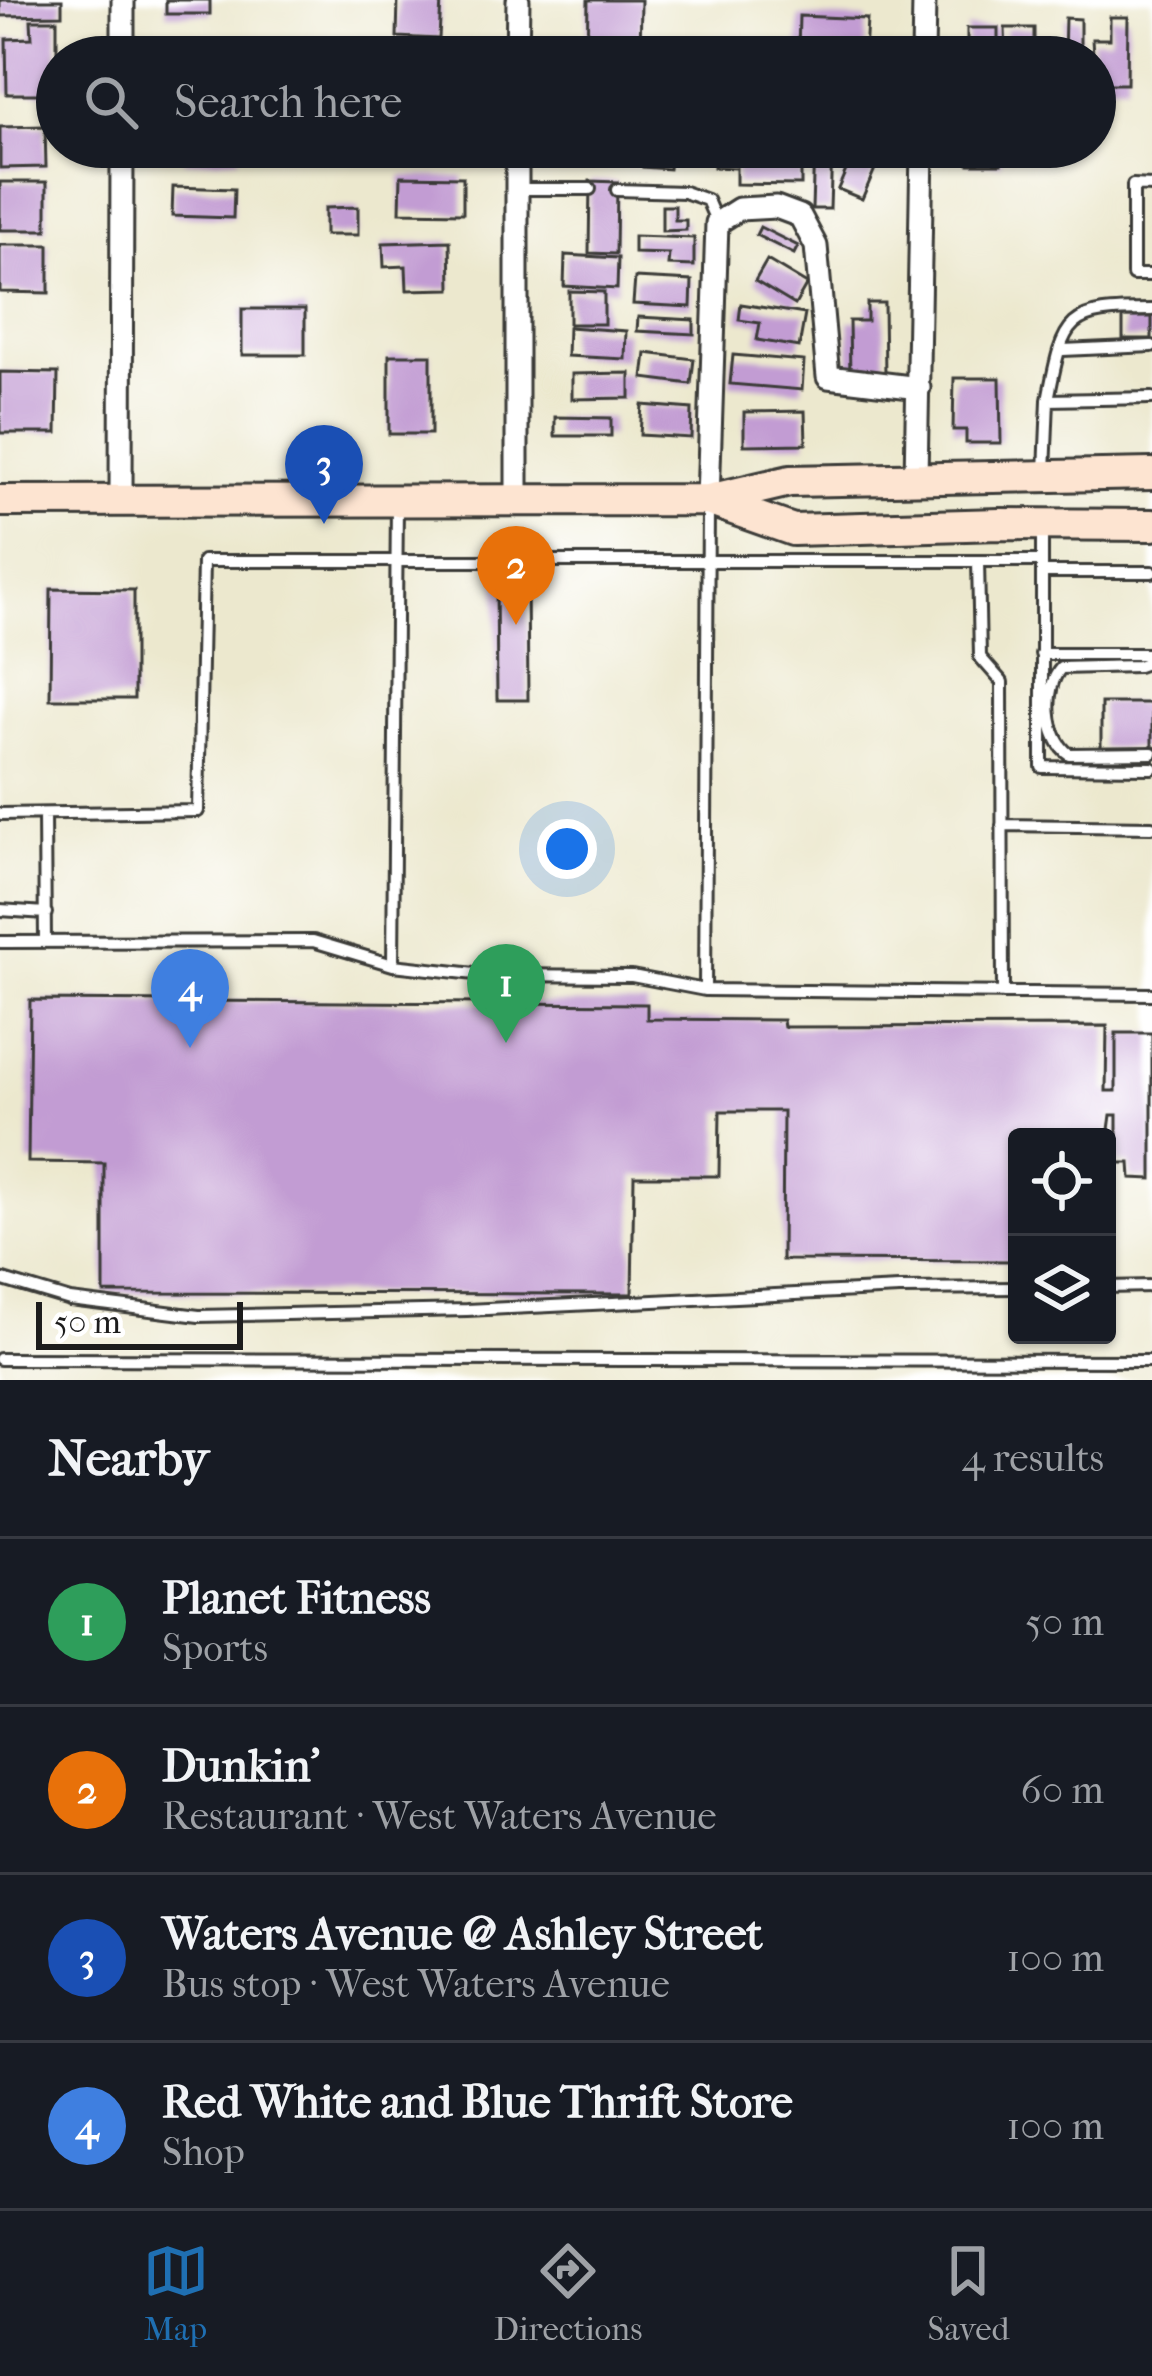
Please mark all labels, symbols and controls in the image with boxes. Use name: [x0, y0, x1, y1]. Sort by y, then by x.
search box: [36, 36, 1116, 168]
icon: search: [78, 69, 144, 135]
text: Search here: [174, 76, 402, 129]
pin: 3: [285, 425, 363, 524]
pin: 2: [477, 526, 555, 625]
your location: [537, 819, 597, 879]
pin: 1: [467, 944, 545, 1043]
pin: 4: [151, 949, 229, 1048]
map controls: [1008, 1128, 1116, 1344]
button: locate: [1008, 1128, 1116, 1236]
button: layers: [1008, 1236, 1116, 1344]
scale bar: [36, 1296, 243, 1349]
text: 50 m: [54, 1303, 121, 1342]
text: Nearby: [48, 1428, 209, 1488]
text: 4 results: [962, 1435, 1104, 1481]
text: Planet Fitness: [162, 1572, 431, 1625]
text: 1: [80, 1599, 94, 1645]
text: 50 m: [1025, 1599, 1104, 1645]
text: Sports: [162, 1625, 268, 1671]
text: Dunkin': [162, 1740, 320, 1793]
text: 2: [77, 1767, 97, 1813]
text: 60 m: [1021, 1767, 1104, 1813]
text: Restaurant · West Waters Avenue: [162, 1793, 717, 1839]
text: Waters Avenue @ Ashley Street: [162, 1908, 763, 1961]
text: 3: [79, 1935, 95, 1981]
text: 100 m: [1006, 1935, 1104, 1981]
text: Bus stop · West Waters Avenue: [162, 1961, 670, 2007]
text: Red White and Blue Thrift Store: [162, 2076, 793, 2129]
text: 4: [75, 2103, 99, 2149]
text: 100 m: [1006, 2103, 1104, 2149]
text: Shop: [162, 2129, 245, 2175]
tab: Map: [143, 2238, 209, 2349]
tab: Directions: [494, 2238, 642, 2349]
tab: Saved: [928, 2238, 1009, 2349]

